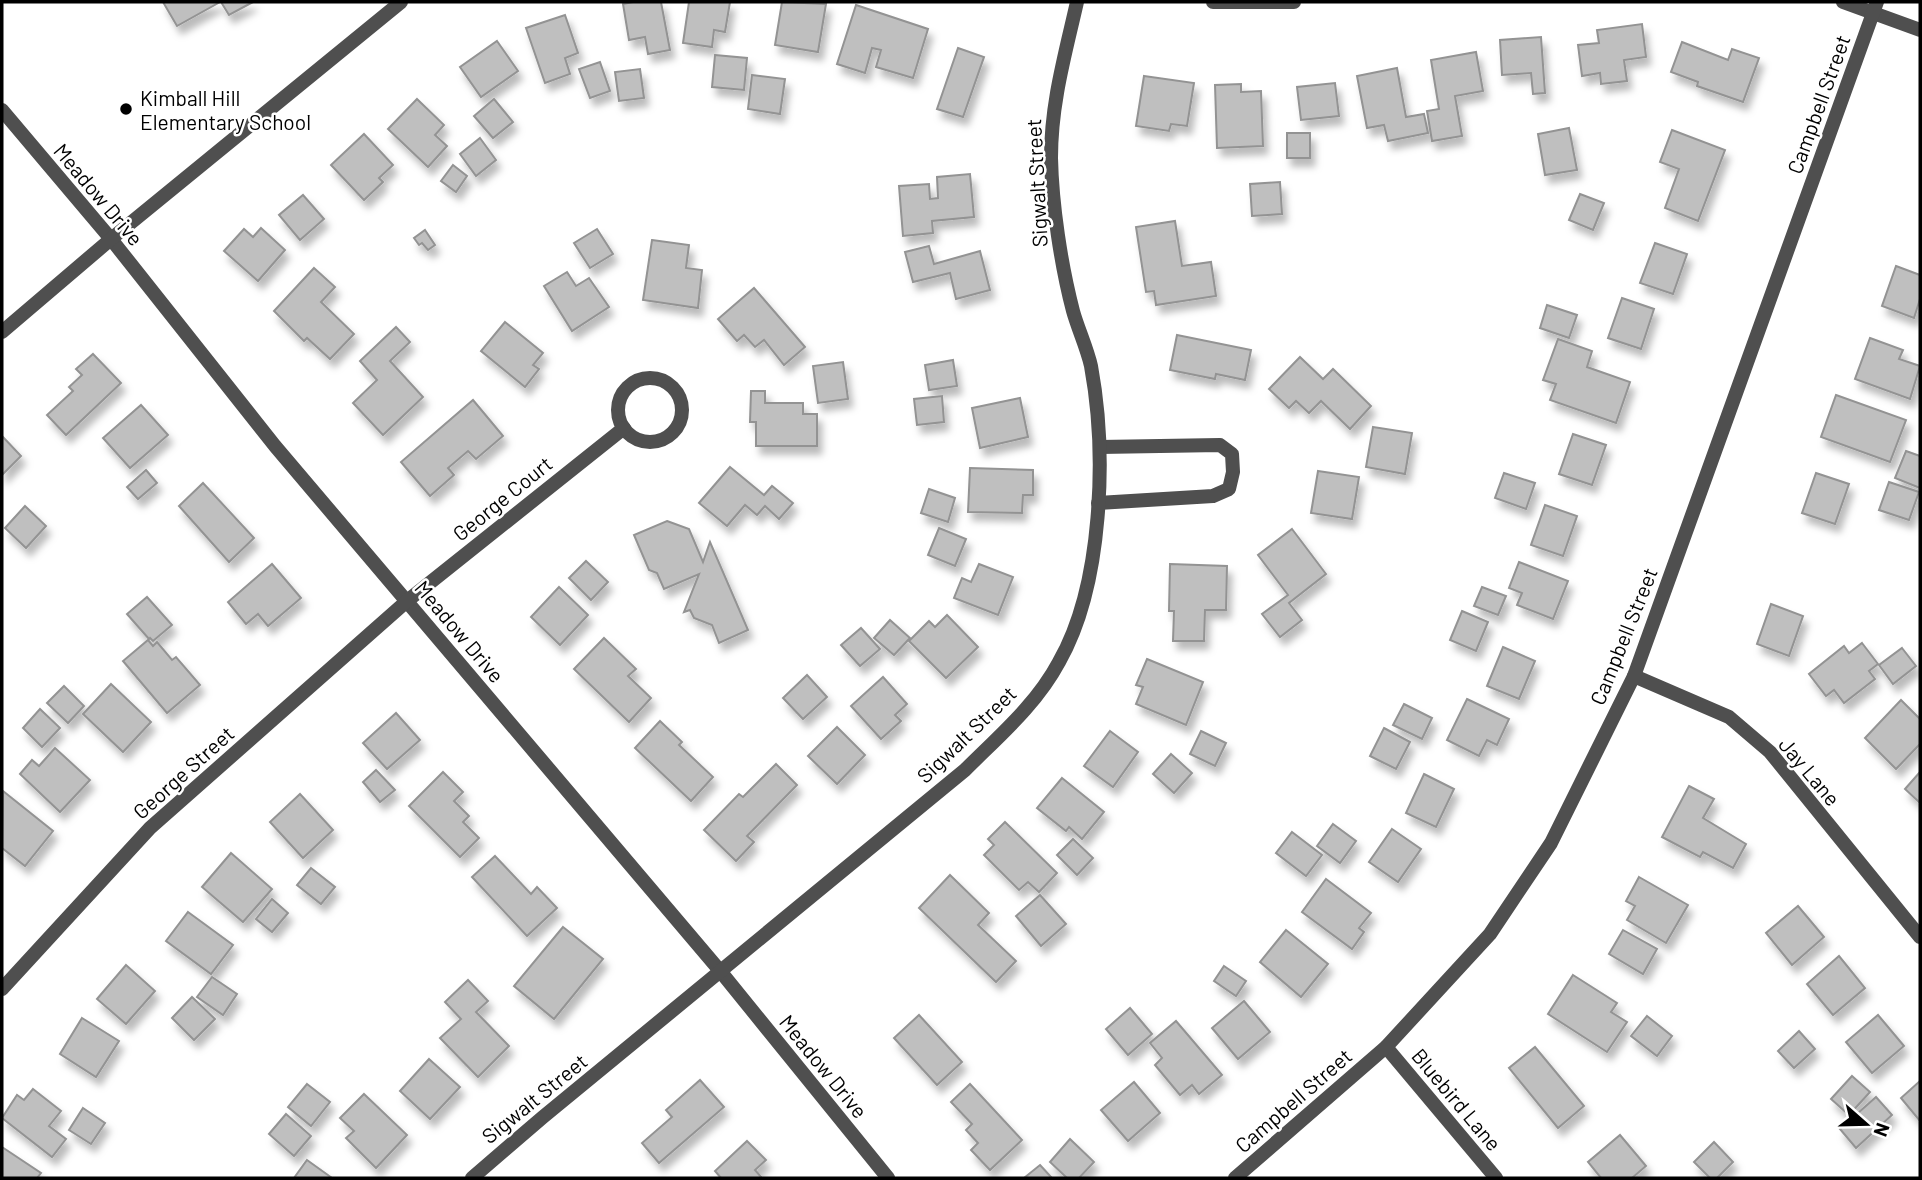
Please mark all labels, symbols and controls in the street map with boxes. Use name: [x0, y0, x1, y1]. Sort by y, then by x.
street label: Campbell Street: [1781, 31, 1855, 177]
place label: Kimball Hill Elementary School: [140, 85, 311, 134]
marker: Kimball Hill Elementary School: [118, 101, 134, 117]
street label: Sigwalt Street: [1020, 118, 1052, 248]
street label: Meadow Drive: [49, 138, 149, 250]
street label: George Court: [447, 450, 557, 546]
street label: Campbell Street: [1584, 564, 1662, 708]
street label: Meadow Drive: [410, 575, 510, 687]
street label: Sigwalt Street: [911, 680, 1021, 788]
street label: George Street: [128, 720, 238, 824]
street label: Jay Lane: [1774, 732, 1846, 810]
street label: Meadow Drive: [775, 1009, 873, 1123]
street label: Campbell Street: [1230, 1043, 1356, 1157]
street label: Bluebird Lane: [1407, 1043, 1507, 1155]
street label: Sigwalt Street: [476, 1048, 592, 1148]
north arrow: [1831, 1089, 1901, 1159]
text: N: [1869, 1120, 1895, 1140]

